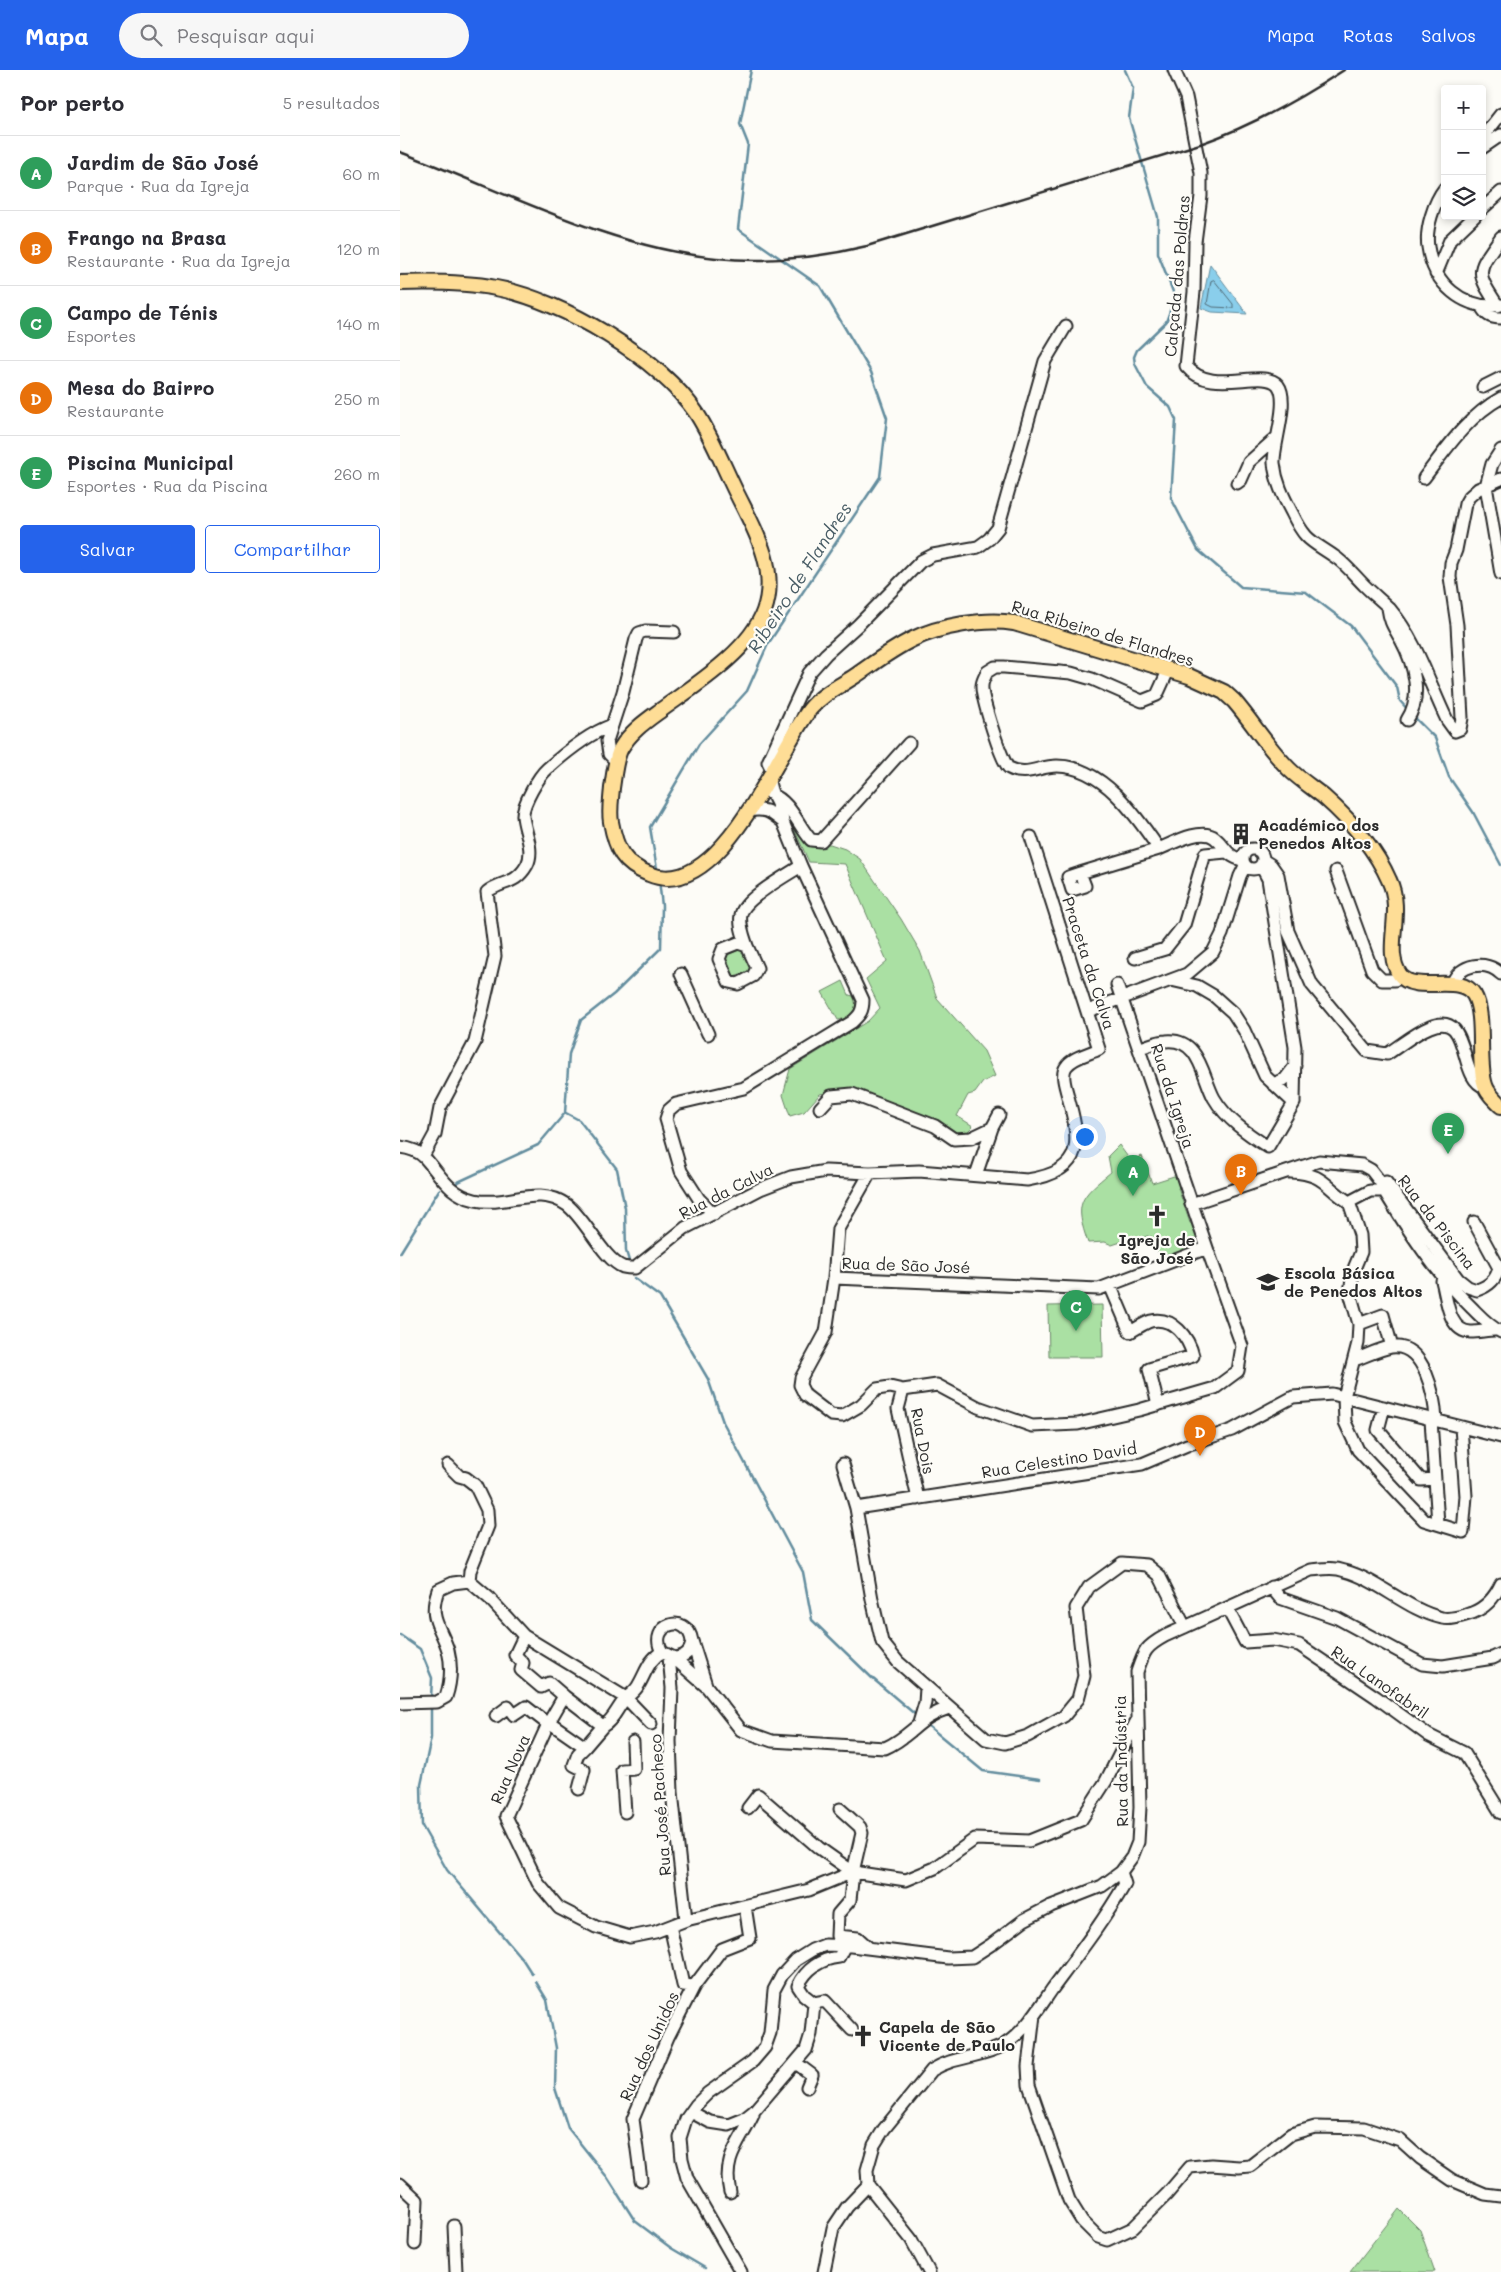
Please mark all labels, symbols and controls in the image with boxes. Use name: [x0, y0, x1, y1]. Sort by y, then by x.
search box: [119, 13, 469, 58]
text: Mapa: [25, 20, 89, 51]
icon: search: [137, 21, 165, 49]
text: Pesquisar aqui: [177, 23, 315, 48]
text: Mapa: [1267, 23, 1315, 47]
text: Rotas: [1343, 23, 1393, 47]
text: Salvos: [1421, 23, 1476, 47]
map controls: [1441, 85, 1486, 220]
button: +: [1441, 85, 1486, 130]
text: Por perto: [20, 89, 124, 116]
text: 5 resultados: [283, 92, 380, 113]
button: −: [1441, 130, 1486, 175]
text: Jardim de São José: [67, 150, 259, 175]
text: A: [30, 163, 42, 184]
text: 60 m: [343, 163, 380, 184]
text: Parque · Rua da Igreja: [67, 175, 250, 196]
button: layers: [1441, 175, 1486, 220]
street label: Calçada das Poldras: [1159, 194, 1194, 358]
text: Frango na Brasa: [67, 225, 226, 250]
text: B: [31, 238, 41, 259]
text: 120 m: [336, 238, 380, 259]
text: Restaurante · Rua da Igreja: [67, 250, 291, 271]
text: Campo de Ténis: [67, 300, 218, 325]
text: C: [30, 313, 42, 334]
text: 140 m: [336, 313, 380, 334]
text: Esportes: [67, 325, 136, 346]
text: Mesa do Bairro: [67, 375, 214, 400]
text: D: [30, 388, 42, 409]
text: 250 m: [334, 388, 380, 409]
text: Restaurante: [67, 400, 165, 421]
text: Piscina Municipal: [67, 450, 233, 475]
text: E: [31, 463, 41, 484]
text: 260 m: [334, 463, 380, 484]
text: Esportes · Rua da Piscina: [67, 475, 268, 496]
water label: Ribeiro de Flandres: [741, 498, 857, 657]
button: Salvar: [20, 525, 195, 573]
button: Compartilhar: [205, 525, 380, 573]
street label: Rua Ribeiro de Flandres: [1009, 595, 1197, 670]
place label: Académico dos Penedos Altos: [1258, 814, 1379, 853]
building icon: Académico dos Penedos Altos: [1228, 821, 1254, 847]
street label: Praceta da Calva: [1058, 894, 1121, 1032]
street label: Rua da Igreja: [1147, 1041, 1200, 1151]
pin: E: [1432, 1113, 1464, 1154]
your location: [1072, 1124, 1098, 1150]
pin: B: [1225, 1154, 1257, 1195]
pin: A: [1117, 1155, 1149, 1196]
street label: Rua da Calva: [675, 1158, 777, 1223]
street label: Rua da Piscina: [1394, 1170, 1481, 1273]
church icon: Igreja de São José: [1144, 1203, 1170, 1229]
place label: Igreja de São José: [1119, 1229, 1195, 1268]
street label: Rua de São José: [841, 1252, 971, 1277]
place label: Escola Básica de Penedos Altos: [1284, 1262, 1423, 1301]
school or university icon: Escola Básica de Penedos Altos: [1255, 1269, 1281, 1295]
pin: C: [1060, 1290, 1092, 1331]
street label: Rua Dois: [907, 1406, 940, 1476]
pin: D: [1184, 1415, 1216, 1456]
street label: Rua Celestino David: [980, 1437, 1138, 1482]
street label: Rua Lanofabril: [1328, 1640, 1433, 1723]
street label: Rua da Indústria: [1109, 1695, 1132, 1827]
street label: Rua Nova: [485, 1731, 534, 1807]
street label: Rua José Pacheco: [644, 1733, 675, 1877]
street label: Rua dos Unidos: [614, 1988, 683, 2104]
place label: Capela de São Vicente de Paulo: [879, 2016, 1015, 2055]
church icon: Capela de São Vicente de Paulo: [850, 2023, 876, 2049]

